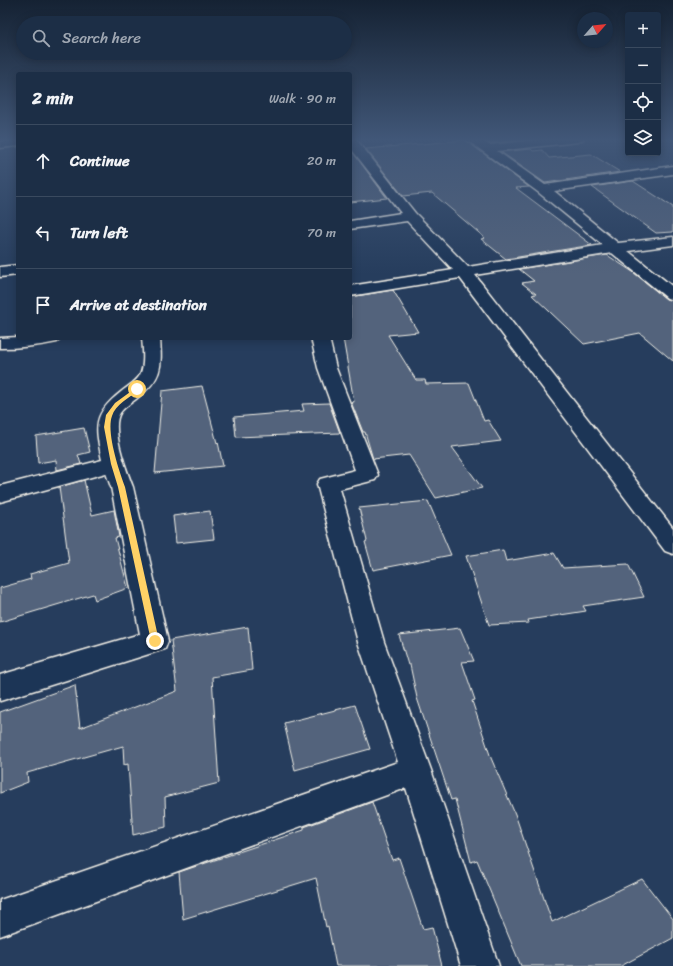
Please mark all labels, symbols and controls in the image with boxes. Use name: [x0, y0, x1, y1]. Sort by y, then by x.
north arrow: [577, 12, 613, 48]
map controls: [625, 12, 661, 156]
button: +: [625, 12, 661, 48]
search box: [16, 16, 352, 60]
text: Search here: [62, 25, 141, 51]
icon: search: [30, 27, 52, 49]
button: −: [625, 48, 661, 84]
text: 2 min: [32, 83, 73, 113]
button: locate: [625, 84, 661, 120]
text: Walk · 90 m: [269, 87, 336, 110]
button: layers: [625, 120, 661, 156]
text: Continue: [70, 148, 130, 174]
text: 20 m: [307, 149, 336, 172]
icon: ahead: [32, 150, 54, 172]
text: Turn left: [70, 220, 128, 246]
text: 70 m: [307, 221, 336, 244]
icon: left: [32, 222, 54, 244]
text: Arrive at destination: [70, 292, 207, 318]
icon: arrive: [32, 294, 54, 316]
route start: [128, 380, 146, 398]
route end: [146, 632, 164, 650]

